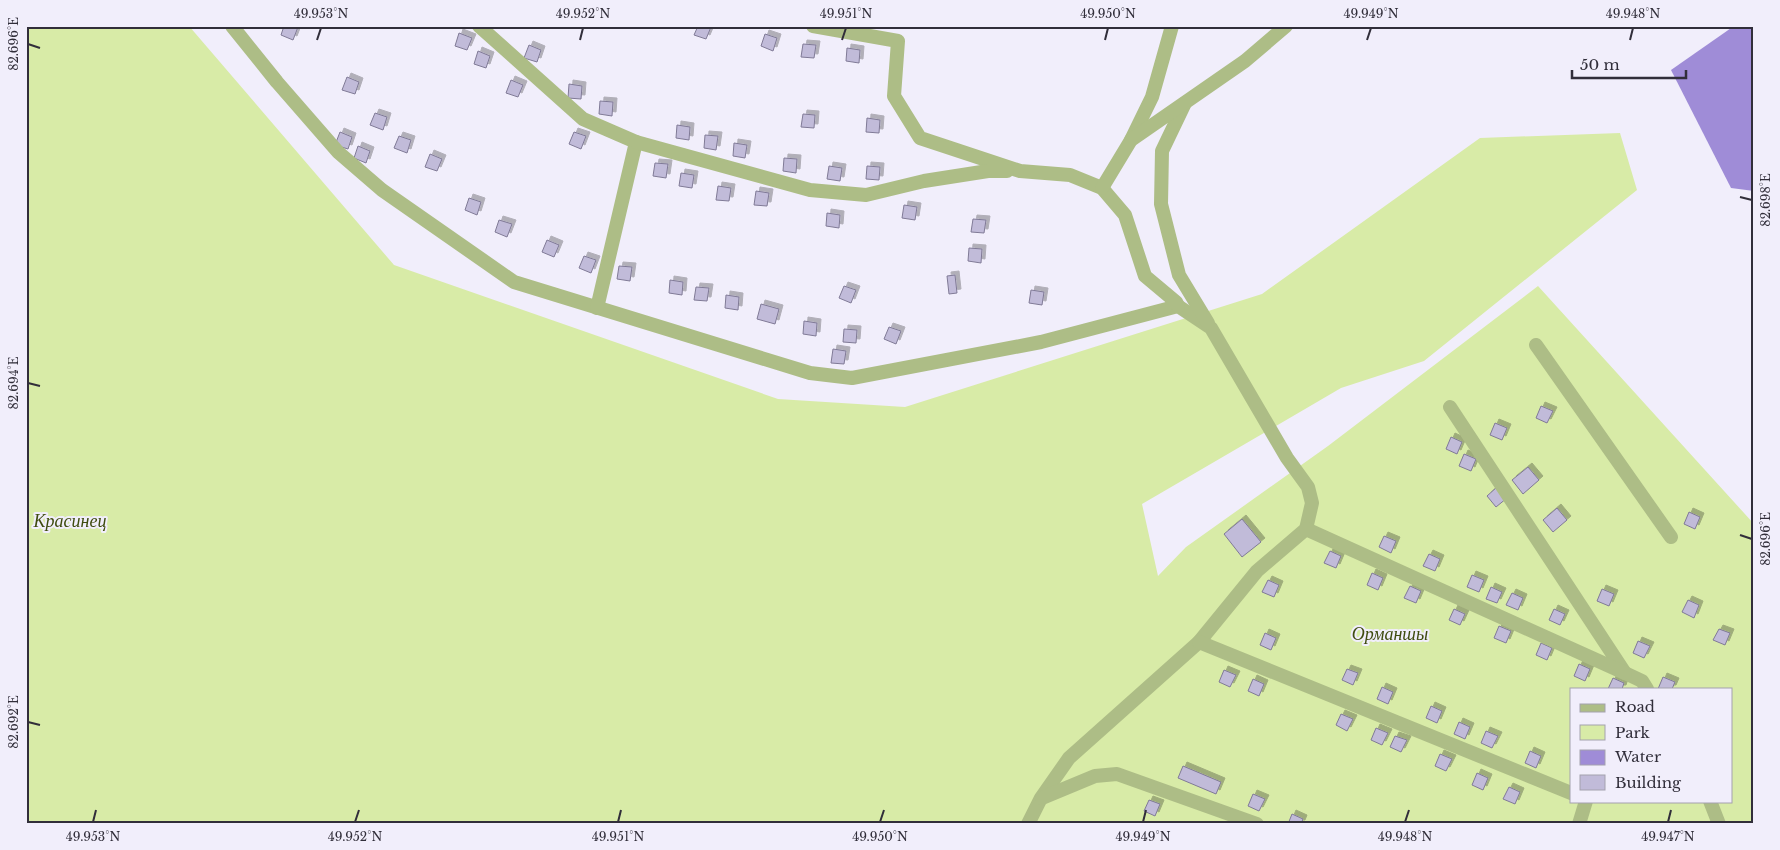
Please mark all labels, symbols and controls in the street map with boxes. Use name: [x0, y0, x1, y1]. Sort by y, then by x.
text: 49.953°N: [294, 6, 348, 21]
text: 49.952°N: [556, 6, 610, 21]
text: 49.951°N: [820, 6, 872, 21]
text: 49.950°N: [1080, 6, 1136, 21]
text: 49.949°N: [1343, 6, 1399, 21]
text: 49.948°N: [1606, 6, 1660, 21]
text: 82.696°E: [6, 17, 21, 71]
scale bar: [1572, 48, 1686, 80]
text: 50 m: [1580, 55, 1620, 74]
text: 82.698°E: [1758, 173, 1773, 227]
text: 82.694°E: [6, 356, 21, 409]
park label: Красинец: [33, 510, 106, 532]
text: 82.696°E: [1758, 512, 1773, 566]
park label: Орманшы: [1352, 623, 1428, 645]
legend: [1570, 688, 1732, 802]
text: 82.692°E: [6, 695, 21, 749]
text: Road: [1615, 697, 1655, 716]
text: Park: [1615, 723, 1651, 742]
text: Water: [1614, 747, 1662, 766]
text: Building: [1615, 773, 1682, 792]
text: 49.953°N: [66, 829, 120, 844]
text: 49.952°N: [328, 829, 382, 844]
text: 49.951°N: [592, 829, 644, 844]
text: 49.950°N: [852, 829, 908, 844]
text: 49.949°N: [1115, 829, 1171, 844]
text: 49.948°N: [1378, 829, 1432, 844]
text: 49.947°N: [1641, 829, 1695, 844]

